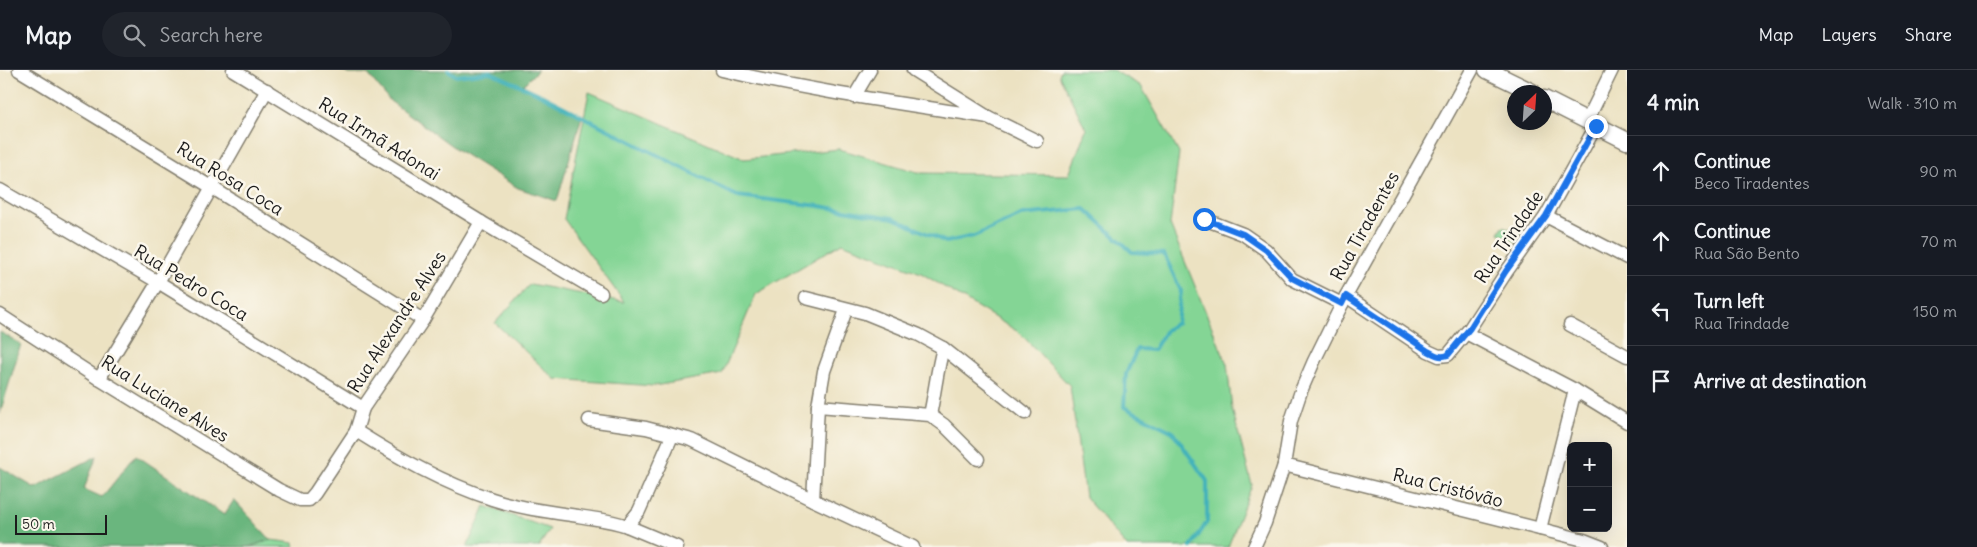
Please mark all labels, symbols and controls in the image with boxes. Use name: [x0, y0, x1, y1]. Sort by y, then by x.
search box: [102, 12, 452, 57]
text: Map: [25, 20, 72, 50]
icon: search: [120, 21, 148, 49]
text: Search here: [160, 23, 263, 47]
text: Map: [1758, 23, 1793, 46]
text: Layers: [1821, 23, 1877, 46]
text: Share: [1905, 23, 1952, 46]
north arrow: [1507, 85, 1552, 130]
text: 4 min: [1647, 89, 1699, 116]
street label: Rua Irmã Adonai: [314, 92, 444, 185]
text: Walk · 310 m: [1867, 93, 1957, 113]
route end: [1585, 115, 1608, 138]
street label: Rua Rosa Coca: [173, 137, 288, 221]
text: Continue: [1694, 149, 1771, 173]
icon: ahead: [1647, 157, 1675, 185]
text: 90 m: [1919, 161, 1957, 181]
street label: Rua Tiradentes: [1325, 167, 1404, 284]
text: Beco Tiradentes: [1694, 173, 1809, 193]
street label: Rua Trindade: [1469, 186, 1548, 288]
route start: [1193, 208, 1216, 231]
text: Continue: [1694, 219, 1771, 243]
icon: ahead: [1647, 227, 1675, 255]
text: 70 m: [1921, 231, 1957, 251]
street label: Rua Pedro Coca: [130, 239, 253, 326]
text: Rua São Bento: [1694, 243, 1800, 263]
street label: Rua Alexandre Alves: [342, 246, 451, 397]
text: Turn left: [1694, 289, 1764, 313]
icon: left: [1647, 297, 1675, 325]
text: 150 m: [1913, 301, 1957, 321]
text: Rua Trindade: [1694, 313, 1789, 333]
street label: Rua Luciane Alves: [97, 350, 233, 447]
icon: arrive: [1647, 367, 1675, 395]
text: Arrive at destination: [1694, 369, 1867, 393]
map controls: [1567, 442, 1612, 532]
button: +: [1567, 442, 1612, 487]
street label: Rua Cristóvão: [1391, 463, 1506, 512]
button: −: [1567, 487, 1612, 532]
scale bar: [15, 512, 108, 535]
text: 50 m: [22, 515, 55, 533]

